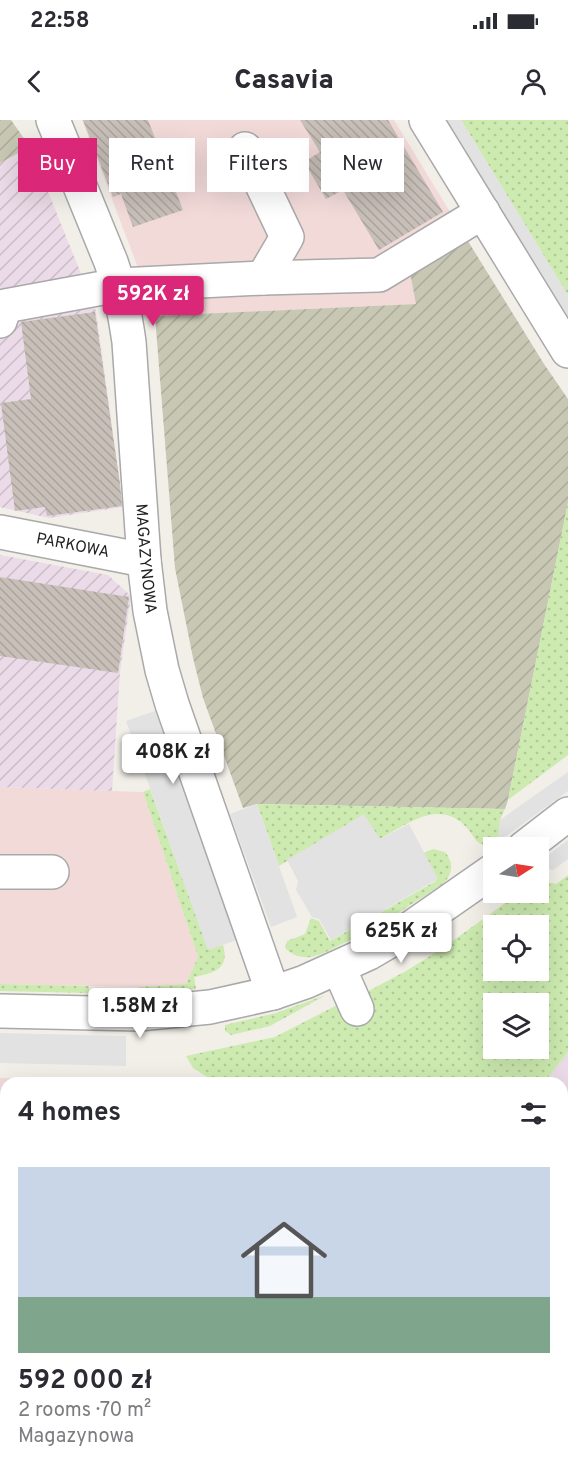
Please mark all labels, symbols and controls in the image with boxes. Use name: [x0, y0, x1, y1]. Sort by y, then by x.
text: 22:58: [30, 8, 90, 35]
text: Casavia: [234, 64, 334, 98]
icon: back: [18, 65, 51, 98]
icon: person: [517, 65, 550, 98]
chip: Buy: [18, 138, 97, 192]
chip: Rent: [109, 138, 195, 192]
chip: Filters: [207, 138, 309, 192]
chip: New: [321, 138, 404, 192]
pin: 592K zł: [98, 276, 208, 327]
text: 592K zł: [117, 282, 189, 308]
street label: MAGAZYNOWA: [130, 503, 160, 615]
street label: PARKOWA: [34, 529, 111, 563]
pin: 408K zł: [118, 734, 228, 785]
text: 408K zł: [136, 740, 210, 766]
north arrow: [483, 837, 549, 903]
map controls: [483, 837, 549, 1059]
pin: 625K zł: [346, 913, 456, 964]
button: locate: [483, 915, 549, 981]
text: 625K zł: [365, 919, 437, 945]
pin: 1.58M zł: [78, 988, 202, 1039]
button: layers: [483, 993, 549, 1059]
text: 1.58M zł: [102, 994, 178, 1020]
text: 4 homes: [18, 1097, 121, 1130]
icon: filters: [517, 1097, 550, 1130]
icon: home: [230, 1206, 338, 1314]
text: 592 000 zł: [18, 1365, 152, 1398]
text: 2 rooms · 70 m²: [18, 1398, 151, 1424]
text: Magazynowa: [18, 1424, 134, 1450]

